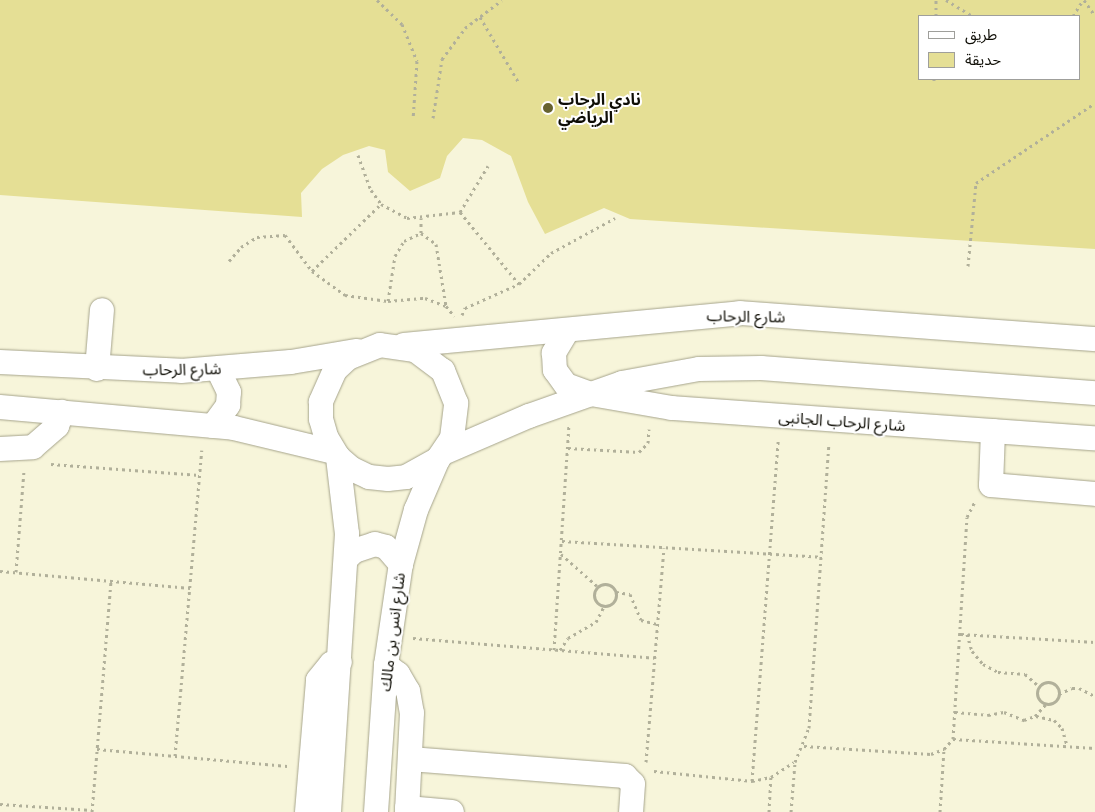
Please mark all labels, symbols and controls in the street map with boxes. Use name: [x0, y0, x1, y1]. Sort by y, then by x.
legend: [918, 15, 1080, 80]
text: طريق: [965, 25, 997, 43]
text: حديقة: [965, 50, 1001, 68]
place label: نادي الرحاب الرياضي: [558, 89, 641, 127]
marker: نادي الرحاب الرياضي: [542, 102, 554, 114]
street label: شارع الرحاب: [706, 306, 786, 326]
street label: شارع الرحاب: [142, 359, 222, 379]
street label: شارع الرحاب الجانبى: [778, 407, 906, 435]
street label: شارع انس بن مالك: [375, 571, 409, 693]

